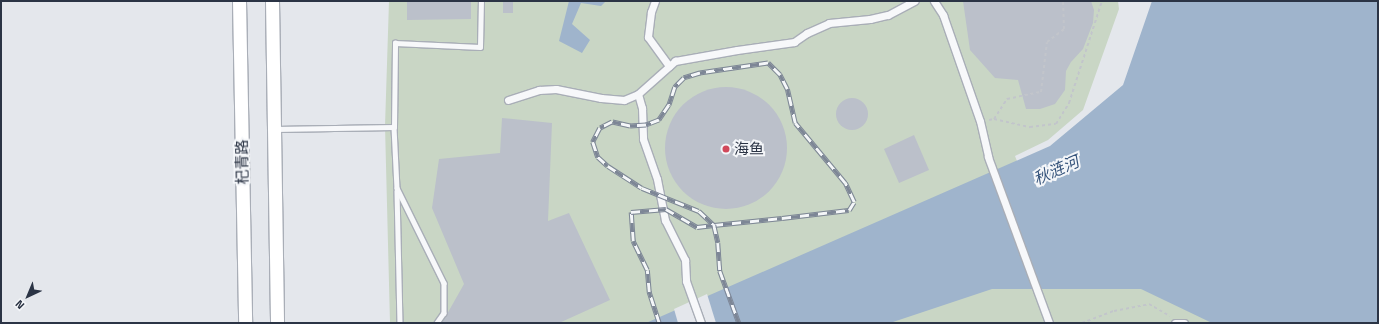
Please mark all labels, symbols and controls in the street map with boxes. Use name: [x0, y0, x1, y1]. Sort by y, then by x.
street label: 杞青路: [233, 139, 251, 185]
place label: 海鱼: [734, 140, 764, 158]
marker: 海鱼: [721, 144, 731, 154]
water label: 秋涟河: [1030, 151, 1082, 189]
north arrow: [8, 276, 48, 316]
text: N: [11, 296, 28, 313]

